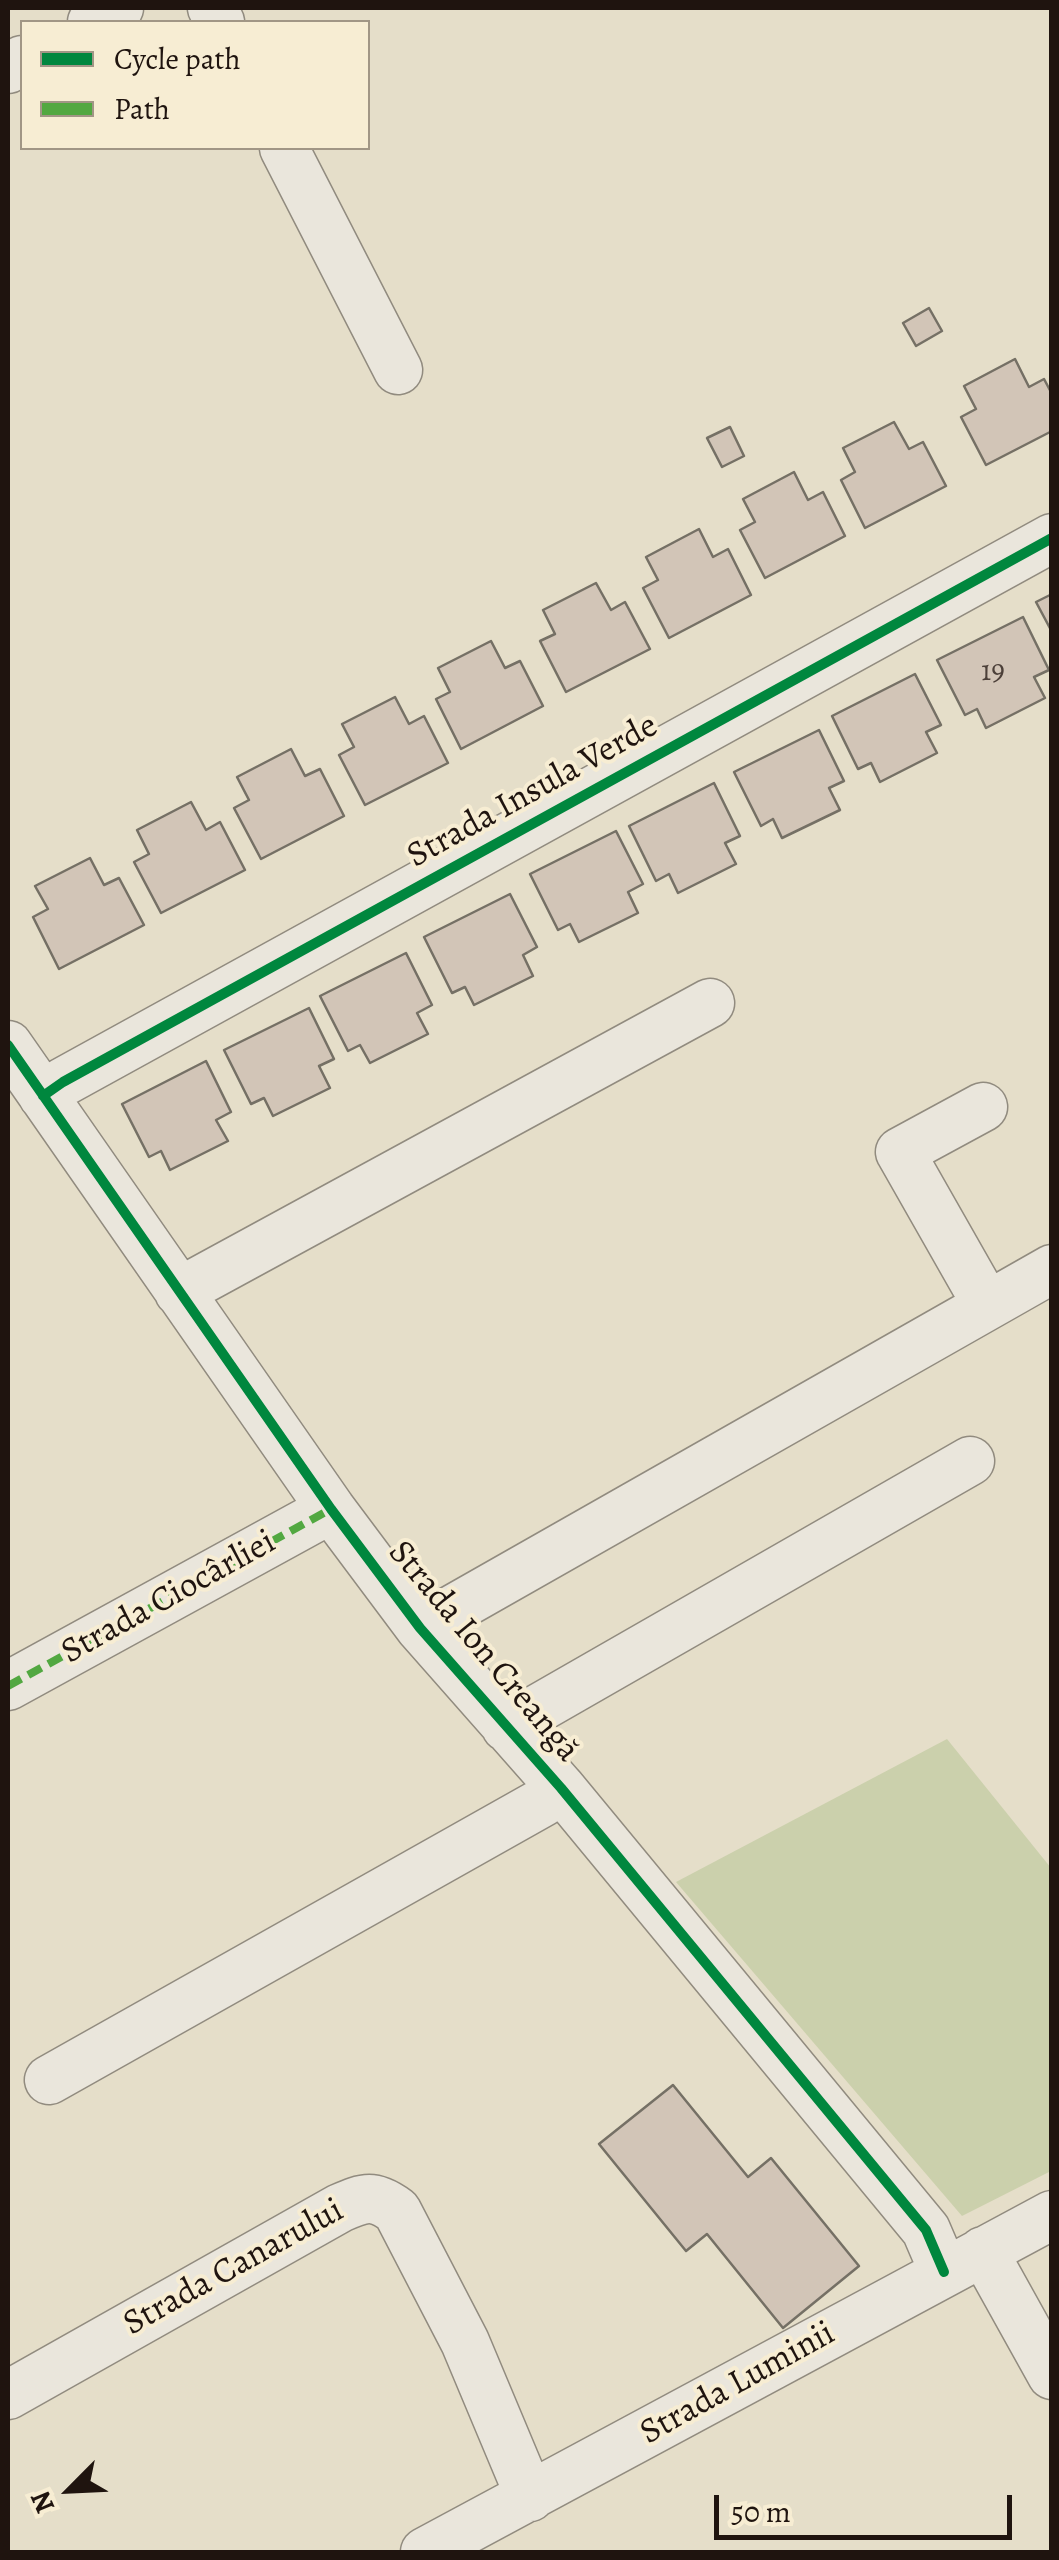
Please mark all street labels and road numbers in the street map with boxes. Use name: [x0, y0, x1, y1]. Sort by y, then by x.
street label: Strada Insula Verde: [401, 706, 665, 878]
street label: Strada Ciocârliei: [55, 1522, 283, 1674]
street label: Strada Ion Creangă: [378, 1533, 588, 1771]
street label: Strada Canarului: [117, 2190, 351, 2346]
street label: Strada Luminii: [633, 2313, 843, 2455]

